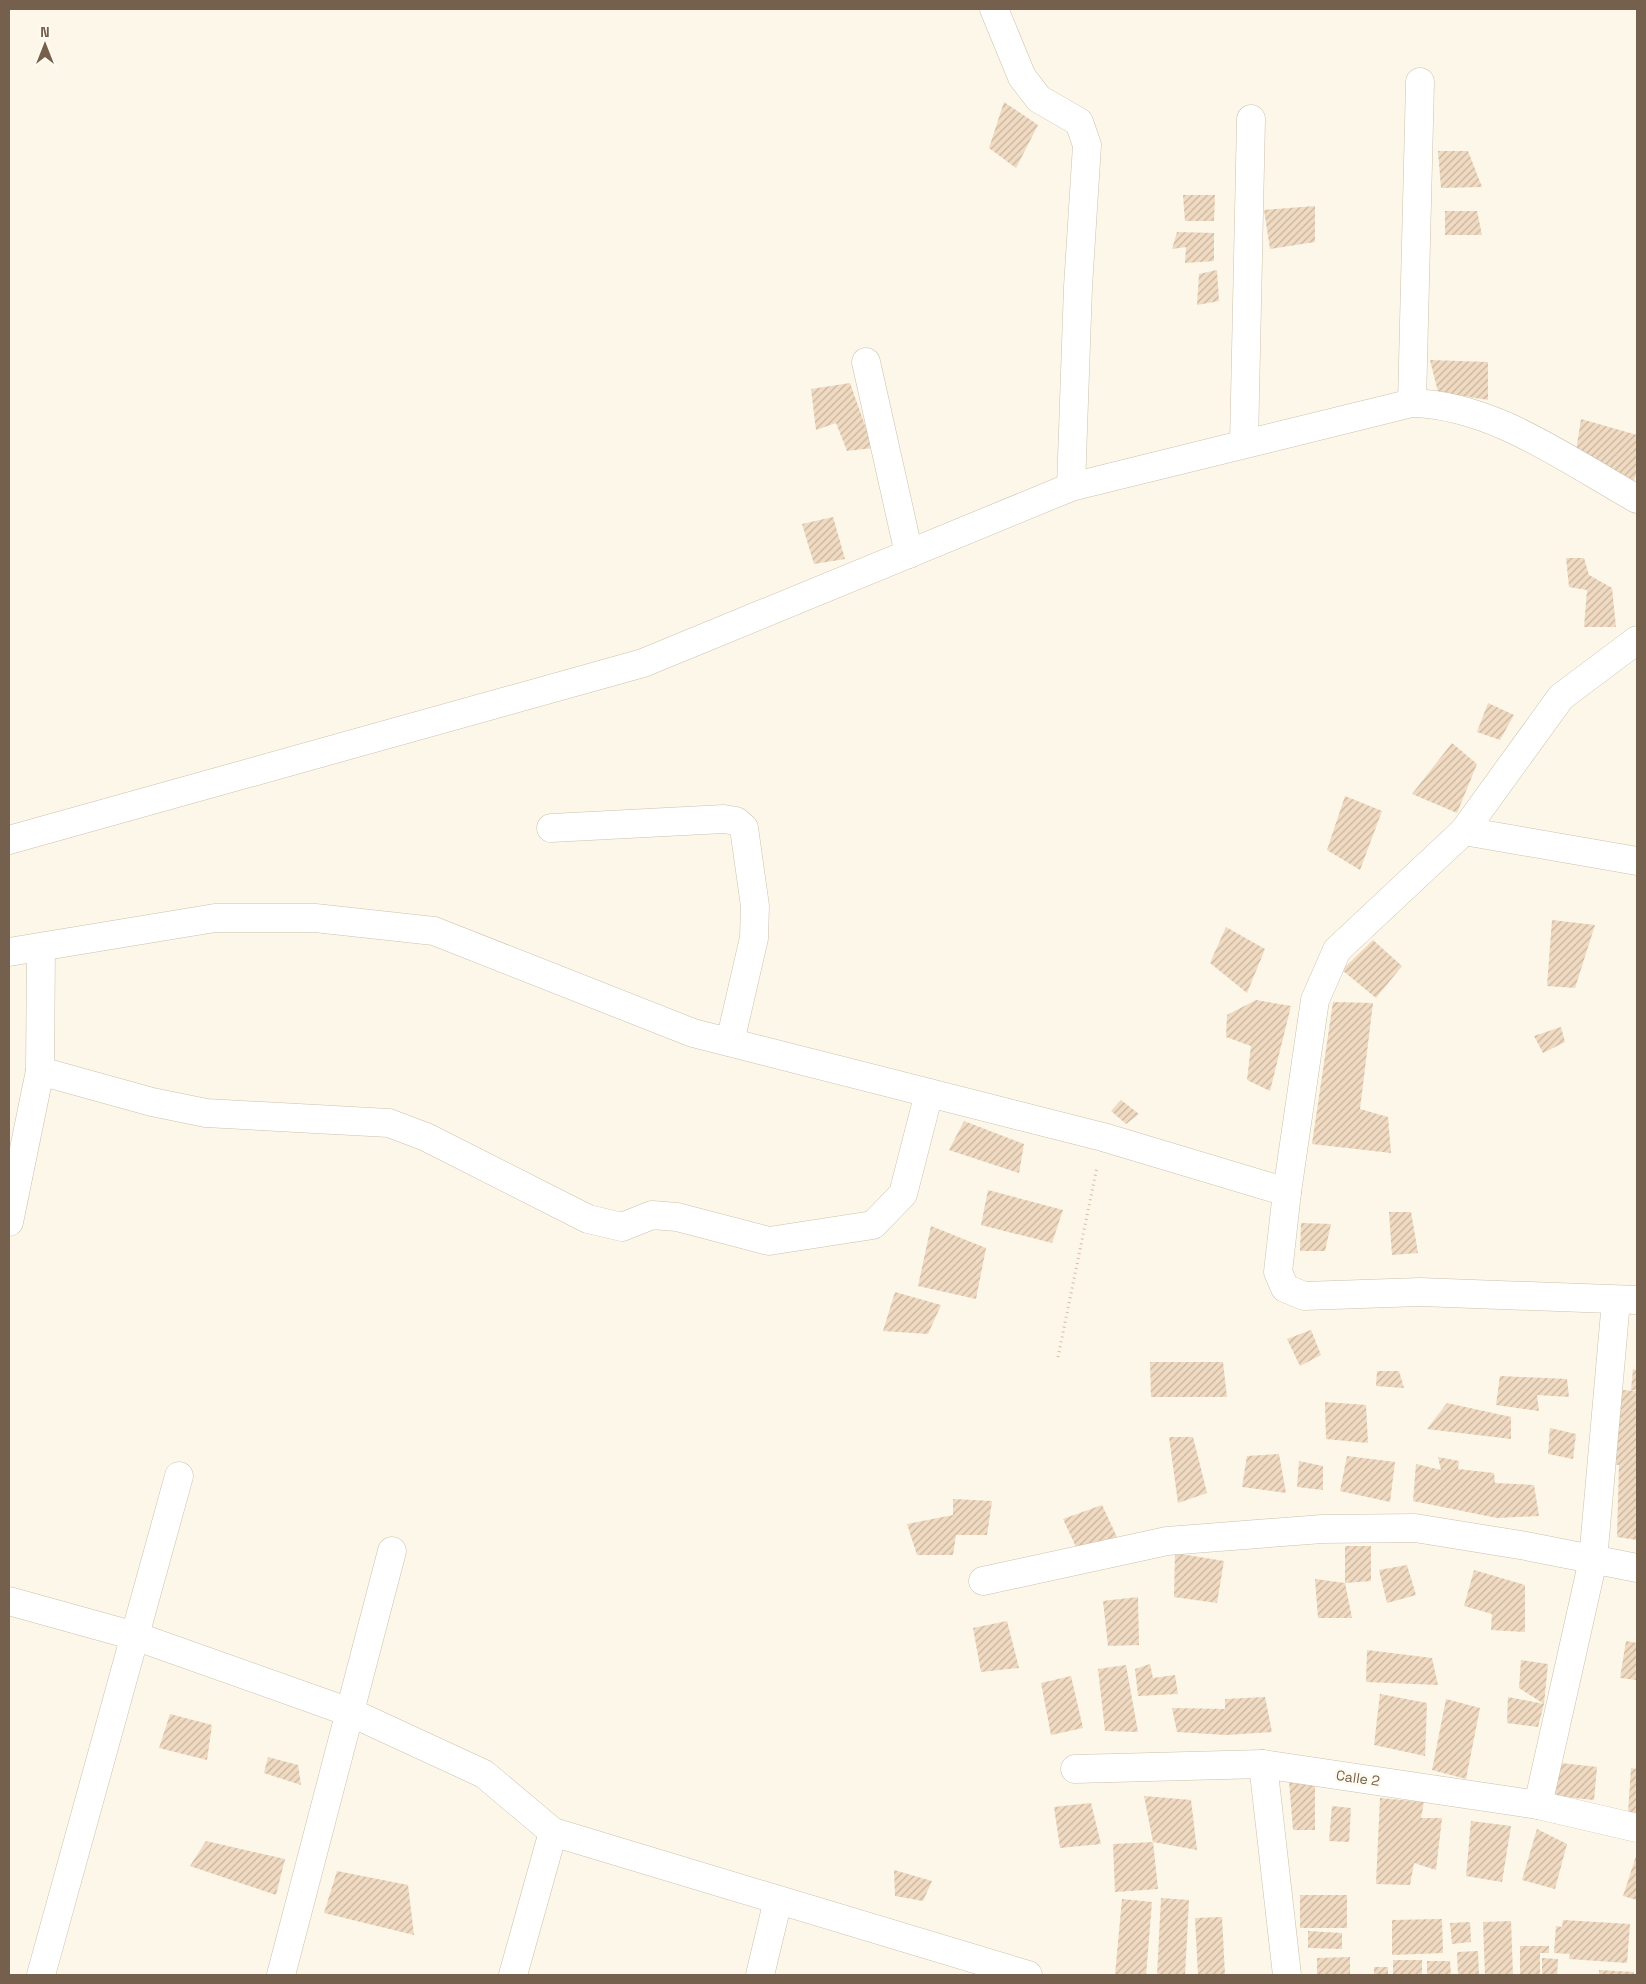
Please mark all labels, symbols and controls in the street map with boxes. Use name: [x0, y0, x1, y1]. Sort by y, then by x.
north arrow: [20, 20, 70, 70]
text: N: [40, 23, 50, 41]
street label: Calle 2: [1335, 1766, 1381, 1790]

